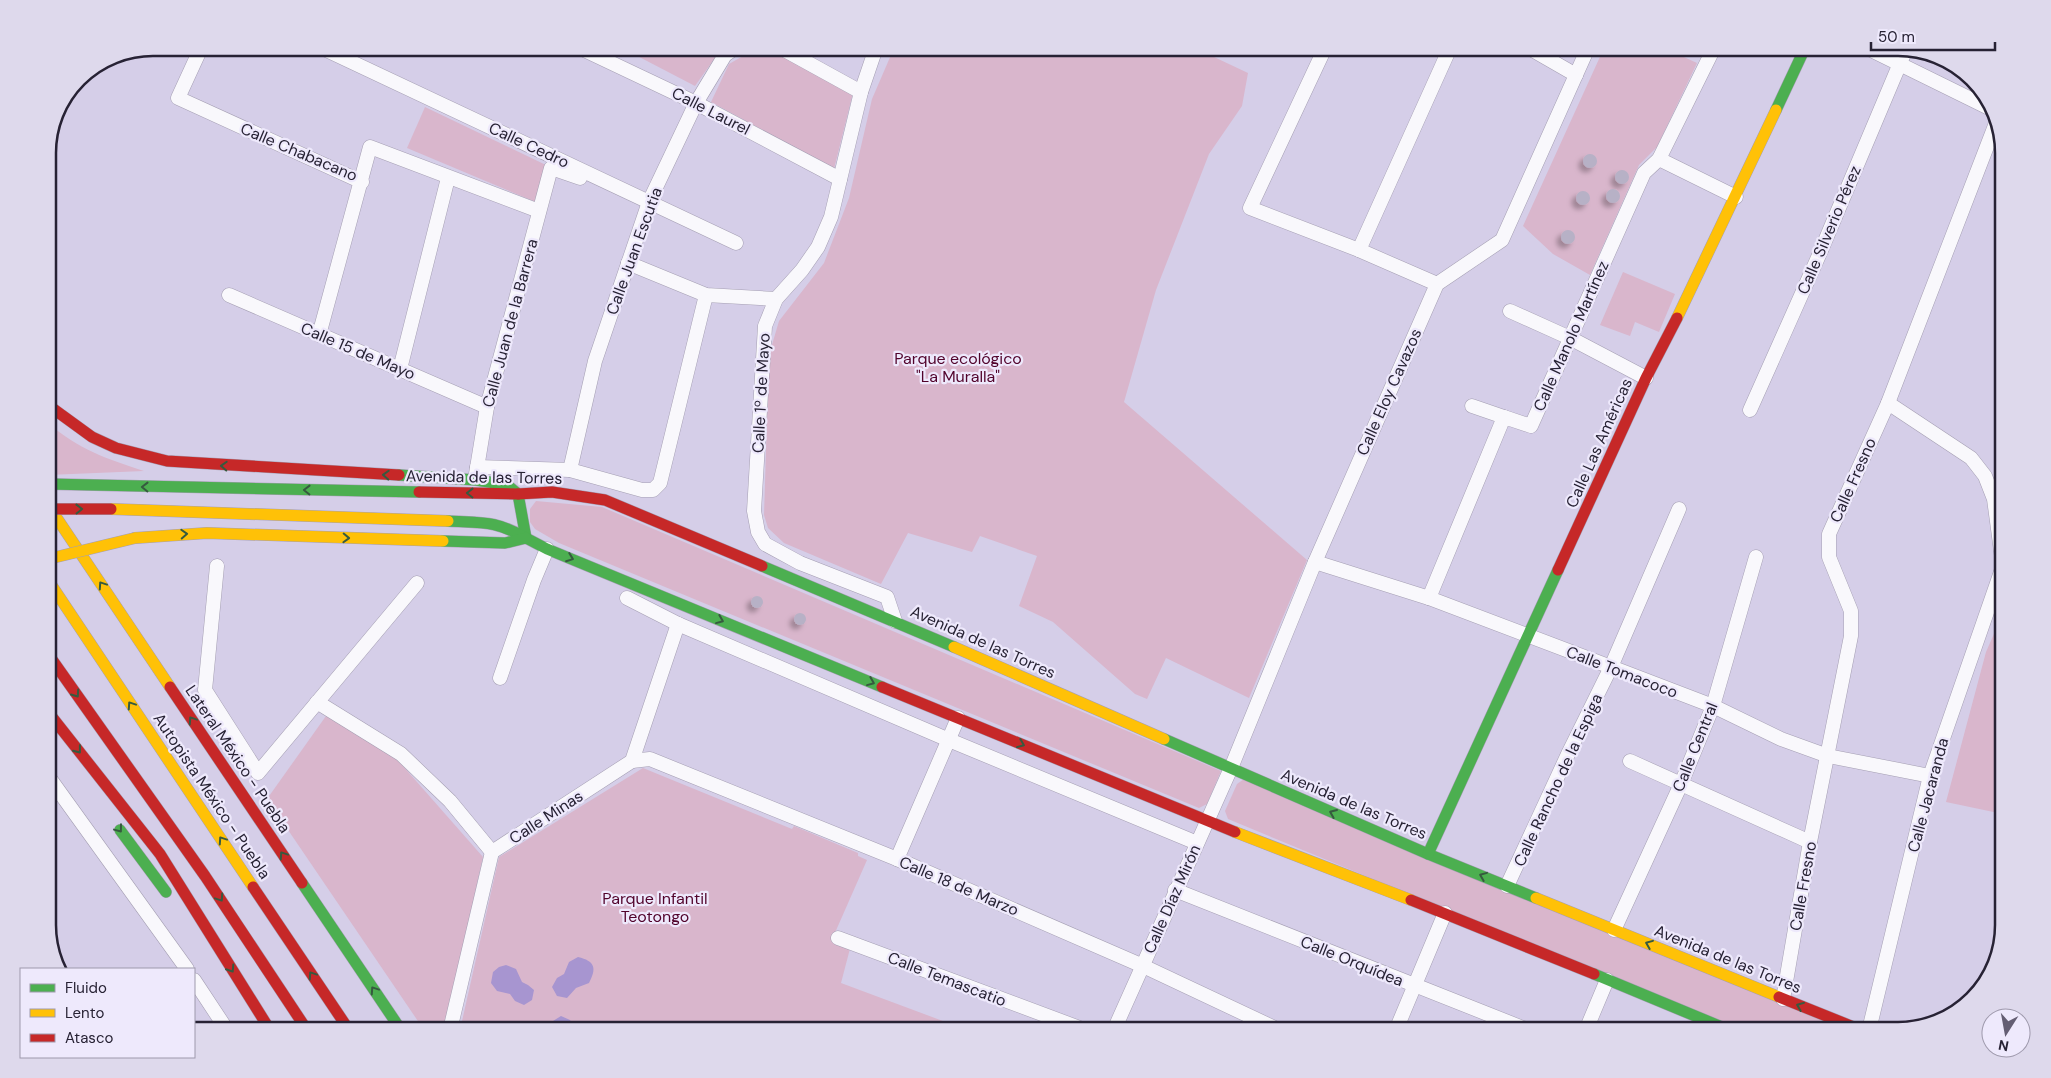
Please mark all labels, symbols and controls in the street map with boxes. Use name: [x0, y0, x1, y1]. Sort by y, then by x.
scale bar: [1871, 20, 1995, 52]
text: 50 m: [1878, 27, 1915, 47]
street label: Calle Laurel: [668, 82, 754, 140]
street label: Calle Cedro: [485, 117, 573, 173]
street label: Calle Chabacano: [237, 118, 361, 186]
street label: Calle Silverio Pérez: [1792, 162, 1866, 298]
street label: Calle Juan Escutia: [601, 184, 667, 318]
street label: Calle Juan de la Barrera: [477, 236, 543, 410]
street label: Calle Manolo Martínez: [1528, 258, 1614, 414]
street label: Calle 15 de Mayo: [297, 317, 419, 385]
street label: Calle Eloy Cavazos: [1352, 325, 1426, 459]
street label: Calle 1º de Mayo: [747, 332, 775, 454]
park label: Parque ecológico "La Muralla": [894, 348, 1022, 387]
street label: Calle Las Américas: [1561, 375, 1637, 511]
street label: Calle Fresno: [1825, 434, 1881, 526]
one-way arrow: [219, 460, 227, 471]
street label: Avenida de las Torres: [406, 465, 562, 489]
one-way arrow: [381, 469, 389, 480]
one-way arrow: [141, 482, 149, 493]
one-way arrow: [303, 485, 310, 495]
one-way arrow: [465, 488, 473, 498]
one-way arrow: [76, 504, 84, 514]
one-way arrow: [180, 529, 188, 540]
one-way arrow: [342, 533, 350, 544]
one-way arrow: [565, 552, 574, 562]
one-way arrow: [99, 582, 108, 591]
street label: Avenida de las Torres: [907, 601, 1059, 683]
one-way arrow: [716, 614, 724, 624]
street label: Calle Tomacoco: [1563, 641, 1681, 703]
one-way arrow: [866, 676, 875, 686]
street label: Lateral México - Puebla: [181, 681, 295, 837]
one-way arrow: [70, 688, 79, 698]
street label: Calle Rancho de la Espiga: [1509, 690, 1607, 870]
street label: Calle Central: [1667, 699, 1723, 795]
one-way arrow: [128, 702, 137, 711]
street label: Autopista México - Puebla: [149, 709, 275, 883]
one-way arrow: [189, 717, 198, 726]
street label: Calle Jacaranda: [1903, 735, 1953, 855]
one-way arrow: [1016, 738, 1025, 748]
one-way arrow: [72, 745, 81, 754]
street label: Avenida de las Torres: [1278, 764, 1430, 844]
street label: Calle Minas: [505, 785, 587, 849]
one-way arrow: [1329, 808, 1338, 819]
one-way arrow: [113, 823, 122, 833]
one-way arrow: [218, 837, 228, 846]
street label: Calle Fresno: [1785, 840, 1821, 932]
street label: Calle Díaz Mirón: [1139, 841, 1205, 957]
one-way arrow: [280, 851, 289, 861]
street label: Calle 18 de Marzo: [896, 851, 1022, 921]
one-way arrow: [1479, 872, 1488, 882]
park label: Parque Infantil Teotongo: [602, 888, 708, 927]
one-way arrow: [213, 893, 223, 902]
street label: Avenida de las Torres: [1651, 920, 1805, 998]
street label: Calle Orquídea: [1297, 931, 1407, 991]
one-way arrow: [1645, 940, 1654, 951]
street label: Calle Temascatio: [885, 947, 1009, 1011]
one-way arrow: [225, 964, 234, 973]
legend: [20, 968, 195, 1058]
one-way arrow: [309, 972, 318, 981]
text: Fluido: [65, 978, 107, 998]
one-way arrow: [371, 986, 380, 996]
one-way arrow: [1796, 1002, 1805, 1012]
text: Lento: [65, 1003, 104, 1023]
north arrow: [1981, 1008, 2031, 1058]
text: Atasco: [65, 1028, 113, 1048]
text: N: [1997, 1036, 2010, 1056]

